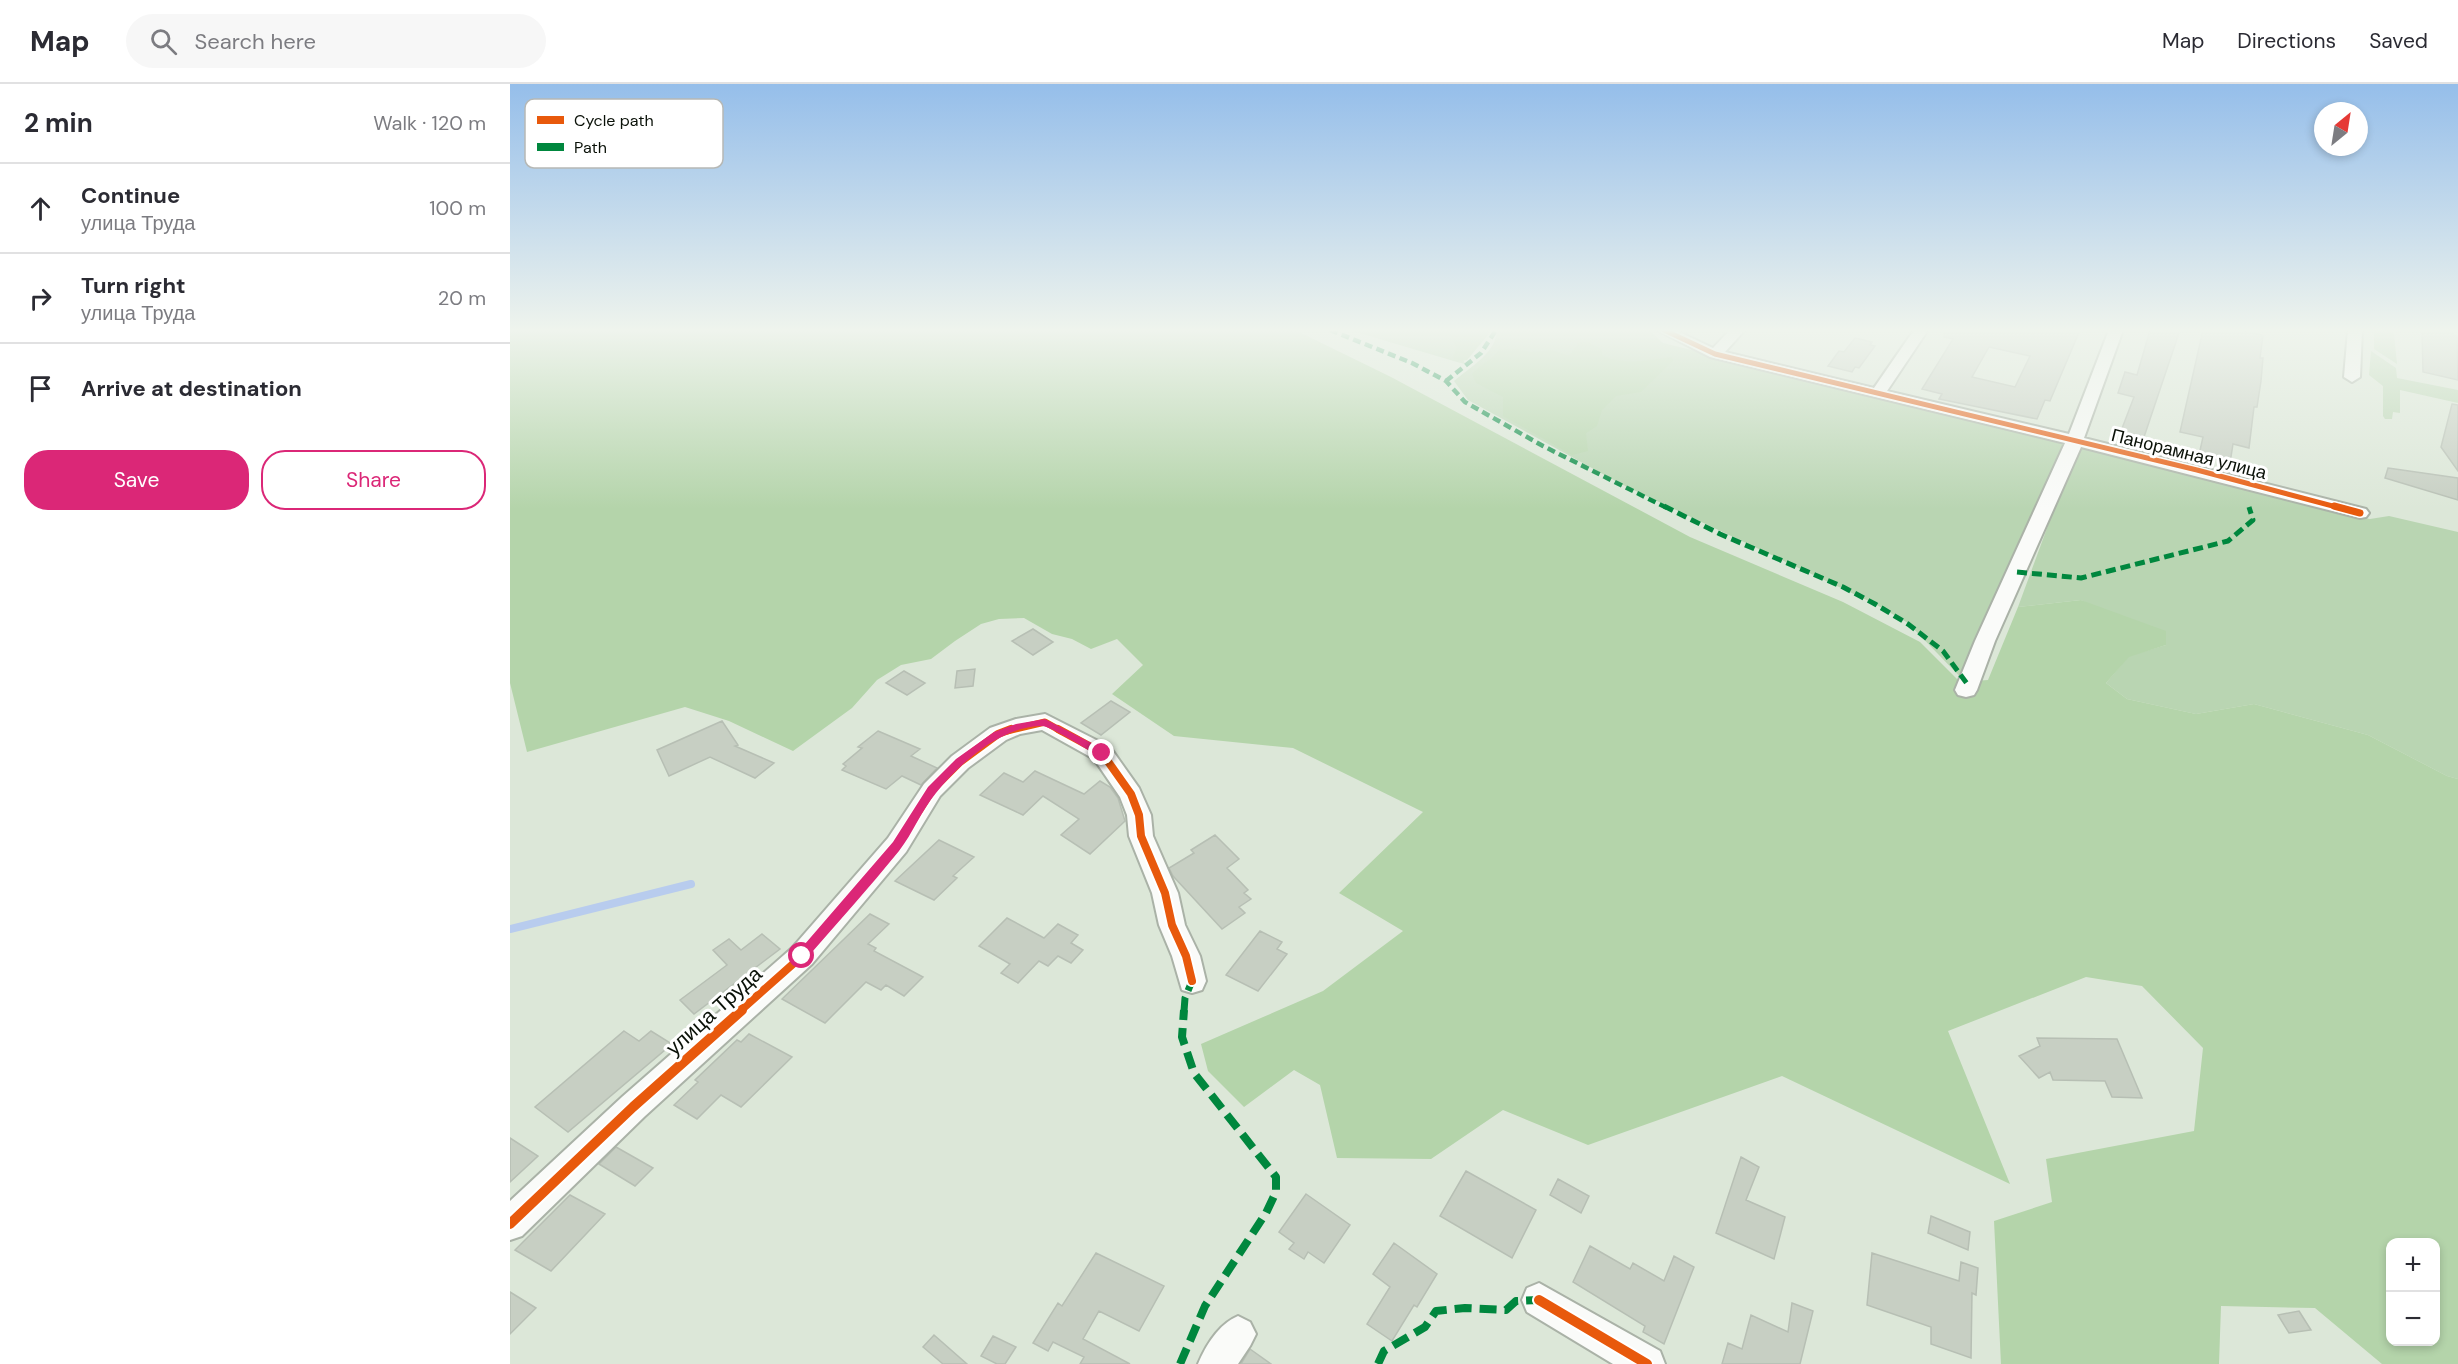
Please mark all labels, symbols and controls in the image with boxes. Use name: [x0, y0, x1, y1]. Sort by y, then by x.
search box: [126, 14, 546, 68]
text: Map: [30, 23, 90, 60]
icon: search: [147, 25, 180, 58]
text: Search here: [195, 27, 316, 56]
text: Map: [2162, 27, 2204, 55]
text: Directions: [2237, 27, 2336, 55]
text: Saved: [2369, 27, 2428, 55]
legend: [525, 99, 723, 168]
north arrow: [2314, 102, 2368, 156]
text: 2 min: [24, 106, 93, 140]
text: Walk · 120 m: [373, 110, 486, 136]
text: Cycle path: [574, 110, 654, 131]
text: Path: [574, 137, 607, 158]
text: Continue: [81, 181, 180, 210]
icon: ahead: [24, 192, 57, 225]
text: 100 m: [429, 195, 486, 221]
text: улица Труда: [81, 210, 195, 236]
text: Turn right: [81, 271, 186, 300]
icon: right: [24, 282, 57, 315]
text: 20 m: [438, 285, 486, 311]
text: улица Труда: [81, 300, 195, 326]
icon: arrive: [24, 372, 57, 405]
text: Arrive at destination: [81, 374, 302, 403]
street label: Панорамная улица: [2109, 423, 2270, 485]
button: Save: [24, 450, 249, 510]
button: Share: [261, 450, 486, 510]
route end: [1088, 739, 1114, 765]
route start: [788, 942, 814, 968]
street label: улица Труда: [660, 960, 768, 1062]
map controls: [2386, 1238, 2440, 1346]
button: +: [2386, 1238, 2440, 1292]
button: −: [2386, 1292, 2440, 1346]

